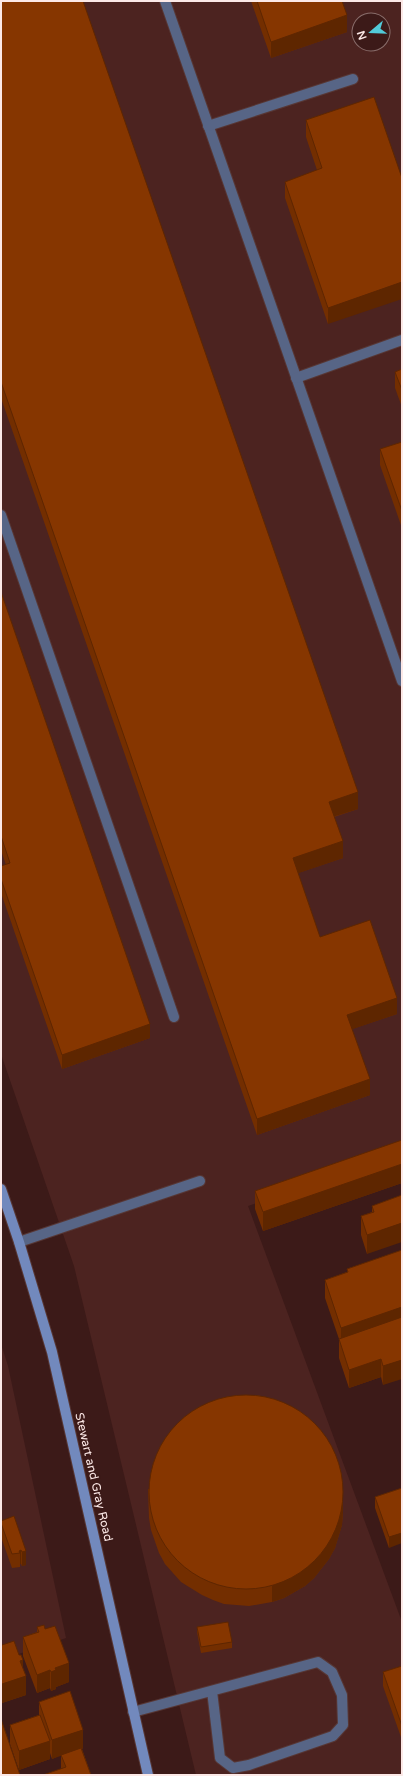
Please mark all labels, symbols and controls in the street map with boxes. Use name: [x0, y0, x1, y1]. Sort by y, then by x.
north arrow: [351, 12, 391, 52]
text: N: [354, 29, 370, 41]
street label: Stewart and Gray Road: [72, 1411, 116, 1543]

